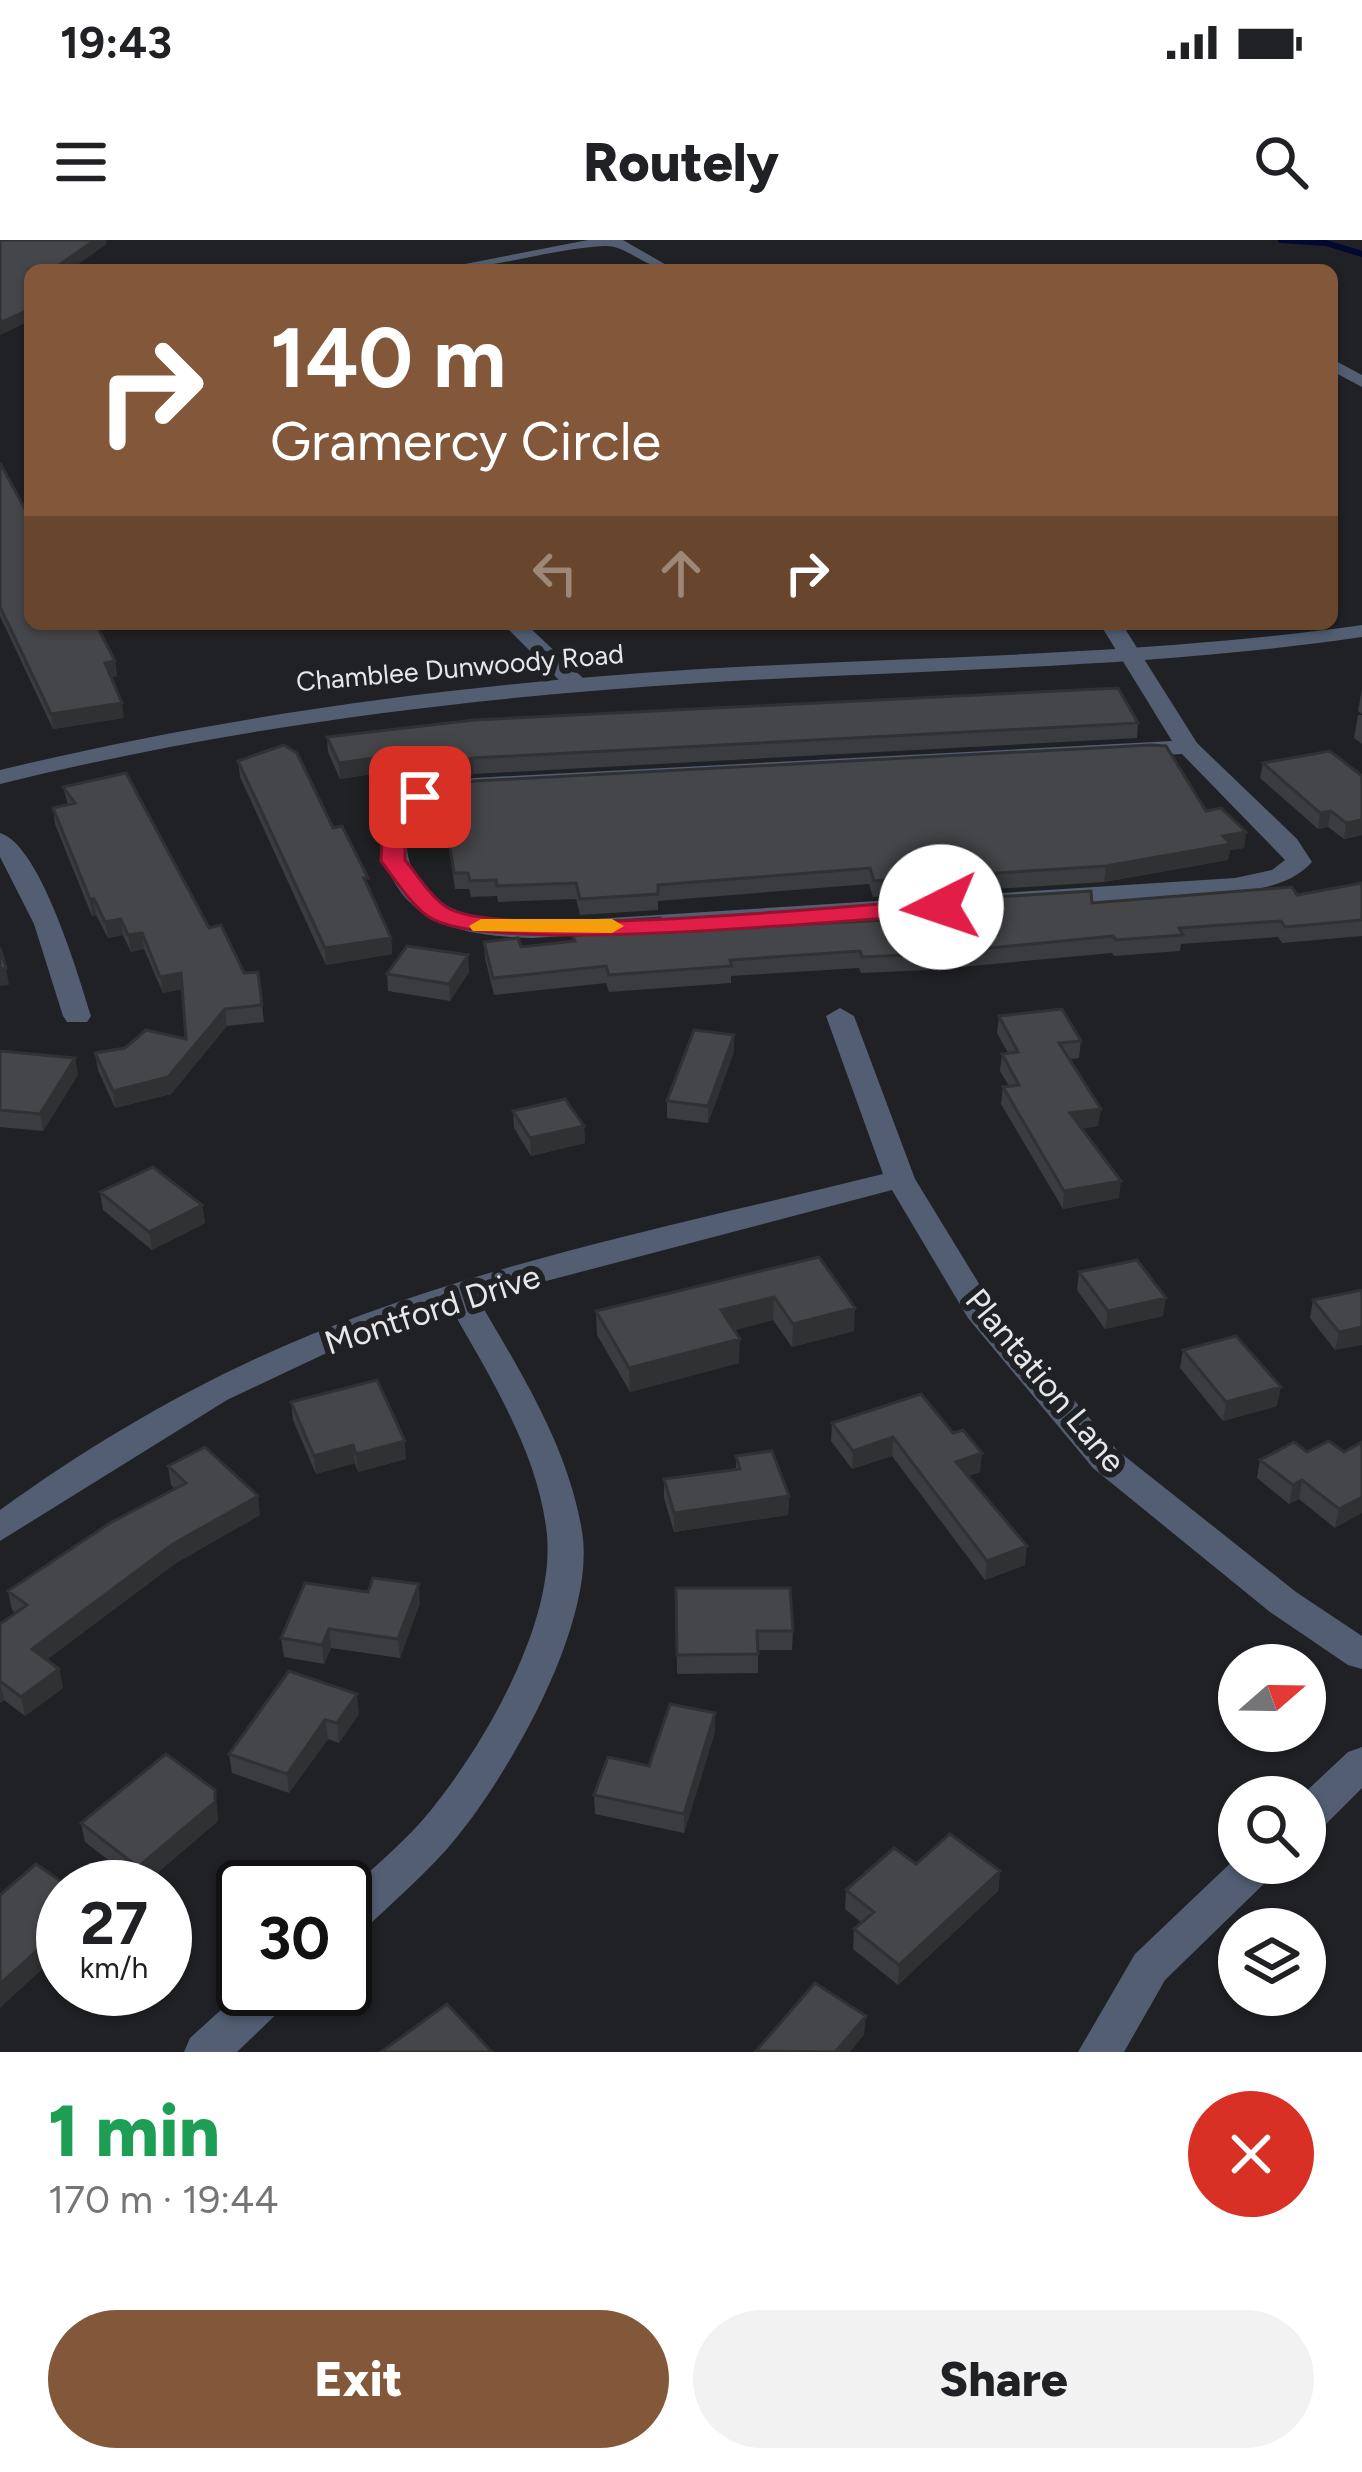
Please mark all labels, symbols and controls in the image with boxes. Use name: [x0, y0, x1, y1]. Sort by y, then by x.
text: 19:43: [60, 15, 172, 69]
icon: menu: [48, 129, 114, 195]
icon: search: [1248, 129, 1314, 195]
text: Routely: [583, 130, 779, 195]
text: 140 m: [270, 307, 506, 408]
icon: right: [72, 312, 228, 468]
text: Gramercy Circle: [270, 409, 661, 474]
icon: left: [522, 540, 588, 606]
icon: ahead: [648, 540, 714, 606]
icon: right: [774, 540, 840, 606]
street label: Chamblee Dunwoody Road: [295, 637, 625, 698]
pin: [369, 746, 471, 848]
icon: arrive: [387, 764, 453, 830]
position arrow: [878, 844, 1004, 970]
street label: Montford Drive: [320, 1256, 545, 1363]
street label: Plantation Lane: [958, 1281, 1134, 1480]
north arrow: [1218, 1644, 1326, 1752]
map controls: [1218, 1644, 1326, 2016]
button: search: [1218, 1776, 1326, 1884]
speed limit sign: 30: [216, 1860, 372, 2016]
text: 27: [80, 1887, 148, 1959]
button: layers: [1218, 1908, 1326, 2016]
text: km/h: [80, 1949, 148, 1986]
text: 1 min: [48, 2088, 220, 2174]
button: close: [1188, 2091, 1314, 2217]
text: 170 m · 19:44: [48, 2176, 279, 2223]
button: Exit: [48, 2310, 669, 2448]
button: Share: [693, 2310, 1314, 2448]

